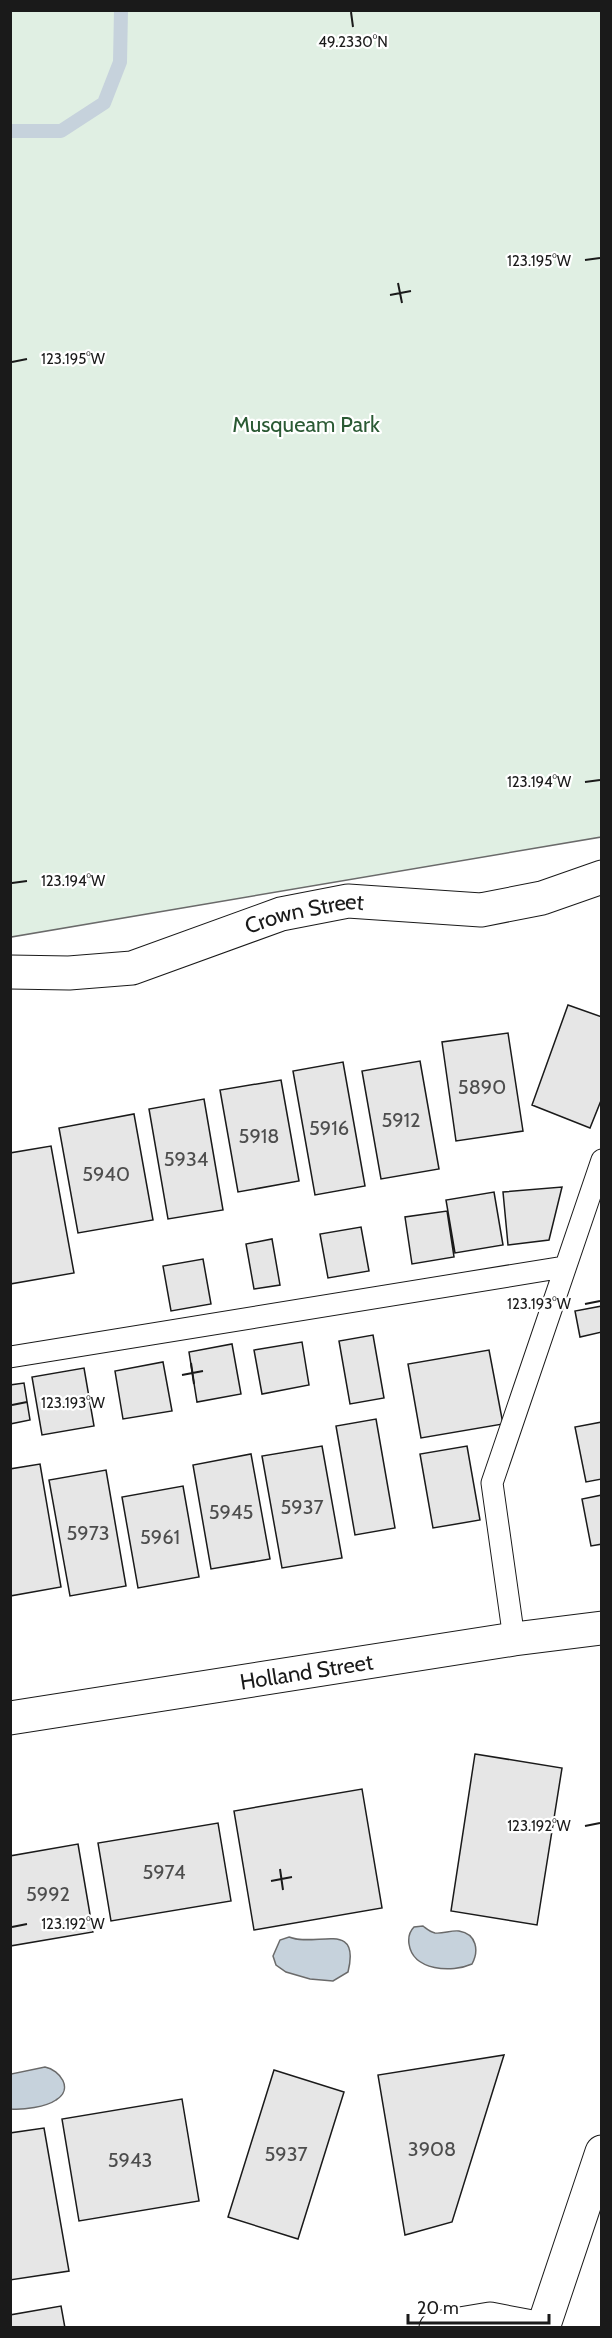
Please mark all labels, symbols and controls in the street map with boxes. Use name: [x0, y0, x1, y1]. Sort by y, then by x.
text: 49.2330°N: [318, 33, 388, 51]
text: 123.195°W: [507, 252, 572, 270]
text: 123.195°W: [41, 350, 106, 368]
park label: Musqueam Park: [232, 411, 380, 438]
text: 123.194°W: [507, 773, 572, 791]
text: 123.194°W: [41, 872, 106, 890]
street label: Crown Street: [241, 888, 365, 940]
house number: 5890: [458, 1075, 506, 1099]
house number: 5912: [381, 1108, 421, 1132]
house number: 5916: [309, 1116, 349, 1140]
house number: 5918: [239, 1124, 279, 1148]
house number: 5934: [164, 1147, 209, 1171]
house number: 5940: [82, 1162, 130, 1186]
text: 123.193°W: [507, 1295, 572, 1313]
text: 123.193°W: [41, 1394, 106, 1412]
house number: 5937: [280, 1495, 324, 1519]
house number: 5945: [209, 1500, 253, 1524]
house number: 5973: [66, 1521, 110, 1545]
house number: 5961: [140, 1525, 180, 1549]
street label: Holland Street: [238, 1648, 375, 1696]
text: 123.192°W: [507, 1817, 572, 1835]
house number: 5974: [142, 1860, 186, 1884]
house number: 5992: [26, 1882, 70, 1906]
text: 123.192°W: [41, 1915, 106, 1933]
house number: 3908: [408, 2137, 456, 2161]
house number: 5937: [264, 2142, 308, 2166]
house number: 5943: [108, 2148, 152, 2172]
scale bar: [408, 2287, 549, 2325]
text: 20 m: [417, 2297, 459, 2319]

